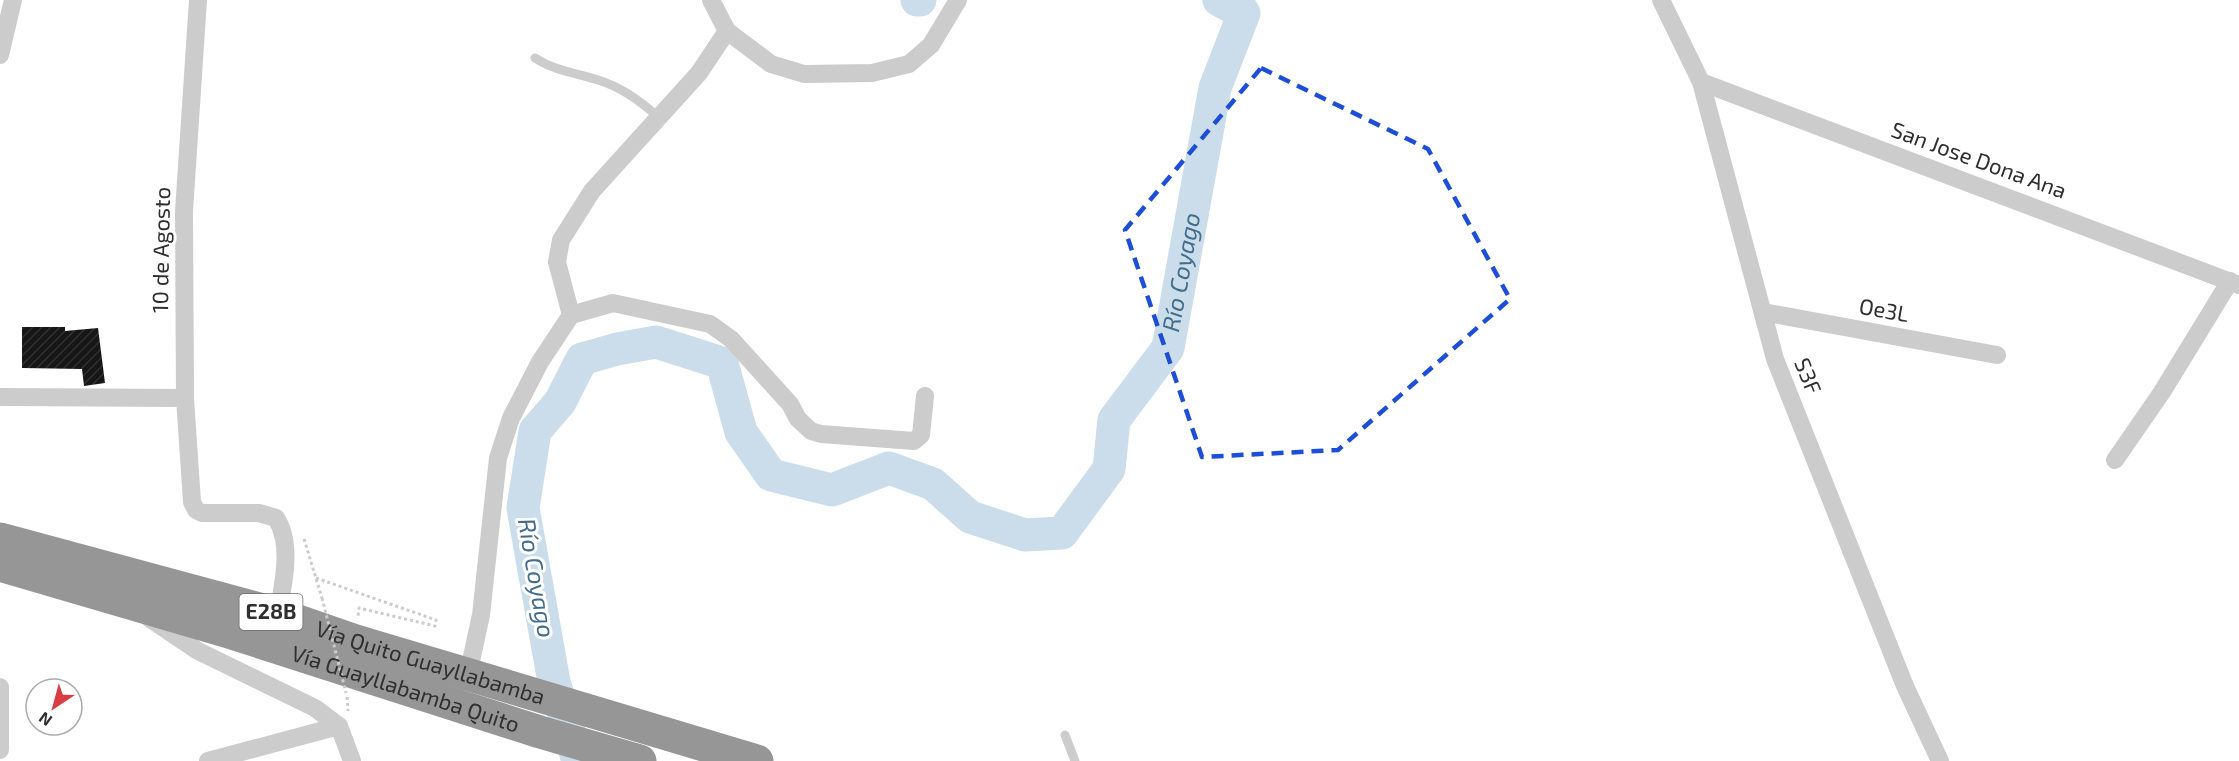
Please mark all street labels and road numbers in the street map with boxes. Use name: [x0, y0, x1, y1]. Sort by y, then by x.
street label: San Jose Dona Ana: [1888, 115, 2070, 203]
street label: 10 de Agosto: [146, 187, 174, 313]
street label: Oe3L: [1857, 292, 1911, 326]
street label: S3F: [1790, 354, 1828, 398]
road number: E28B: [240, 594, 302, 630]
street label: Vía Quito Guayllabamba: [313, 614, 548, 709]
street label: Vía Guayllabamba Quito: [288, 639, 523, 737]

